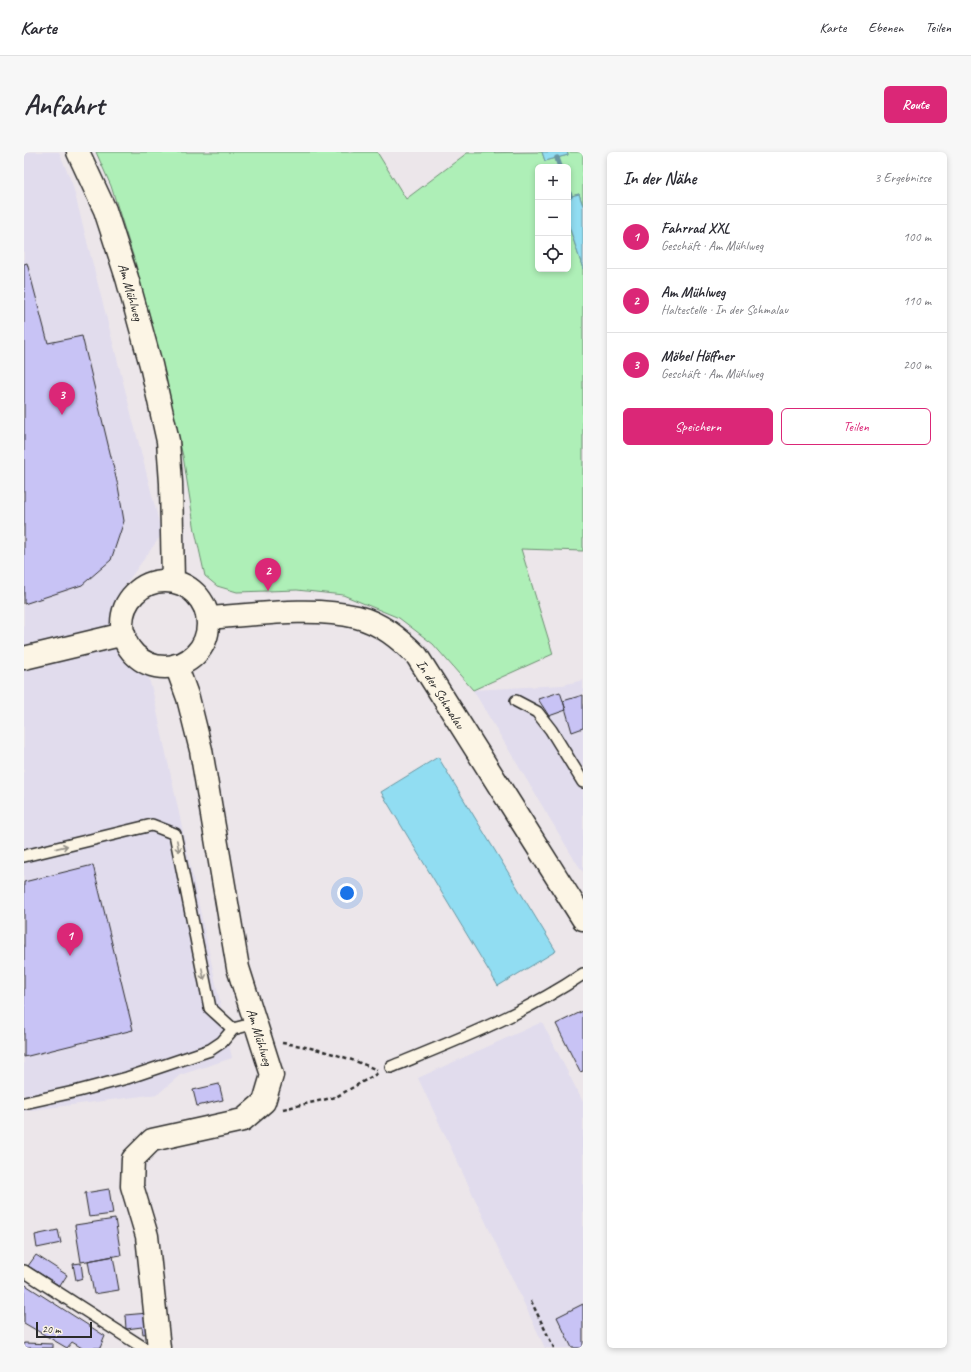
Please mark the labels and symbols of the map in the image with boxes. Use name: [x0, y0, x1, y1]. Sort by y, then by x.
street label: Am Mühlweg: [114, 261, 147, 324]
pin: 3: [49, 382, 75, 415]
pin: 2: [255, 558, 281, 591]
street label: In der Schmalau: [413, 656, 469, 733]
one-way arrow: [174, 840, 182, 853]
one-way arrow: [55, 842, 68, 850]
your location: [337, 883, 357, 903]
pin: 1: [57, 923, 83, 956]
one-way arrow: [199, 967, 207, 980]
street label: Am Mühlweg: [243, 1006, 277, 1069]
scale bar: [36, 1320, 92, 1339]

